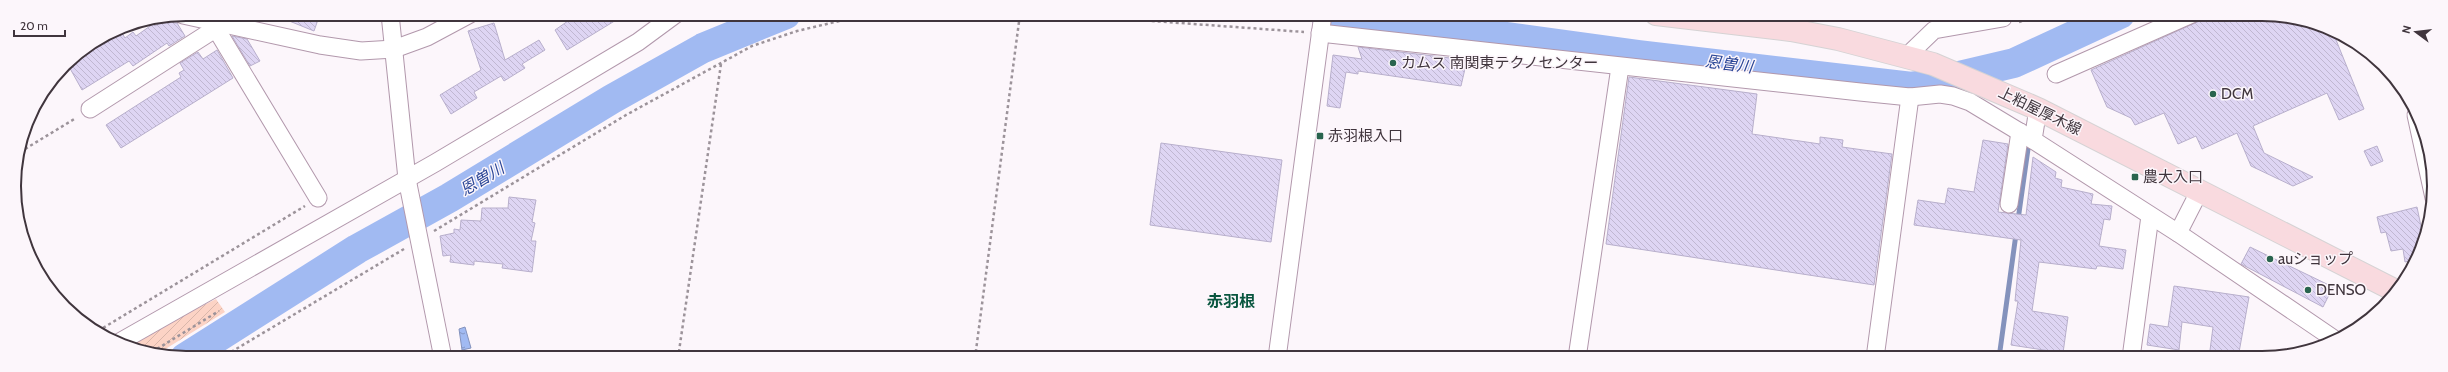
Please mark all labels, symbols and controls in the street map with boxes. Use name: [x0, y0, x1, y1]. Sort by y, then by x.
scale bar: [14, 12, 65, 38]
north arrow: [2396, 12, 2436, 52]
text: 20 m: [20, 18, 48, 33]
text: N: [2399, 24, 2414, 35]
water label: 恩曽川: [1704, 52, 1756, 77]
place label: カムス 南関東テクノセンター: [1401, 54, 1598, 72]
marker: カムス 南関東テクノセンター: [1388, 58, 1398, 68]
street label: 上粕屋厚木線: [1996, 83, 2084, 139]
place label: DCM: [2221, 85, 2253, 103]
marker: DCM: [2208, 89, 2218, 99]
place label: 赤羽根入口: [1328, 127, 1403, 145]
marker: 赤羽根入口: [1315, 131, 1325, 141]
water label: 恩曽川: [457, 157, 509, 200]
place label: 農大入口: [2143, 168, 2203, 186]
marker: 農大入口: [2130, 172, 2140, 182]
place label: auショップ: [2278, 250, 2353, 268]
marker: auショップ: [2265, 254, 2275, 264]
place label: DENSO: [2316, 281, 2366, 299]
marker: DENSO: [2303, 285, 2313, 295]
district label: 赤羽根: [1207, 292, 1255, 311]

